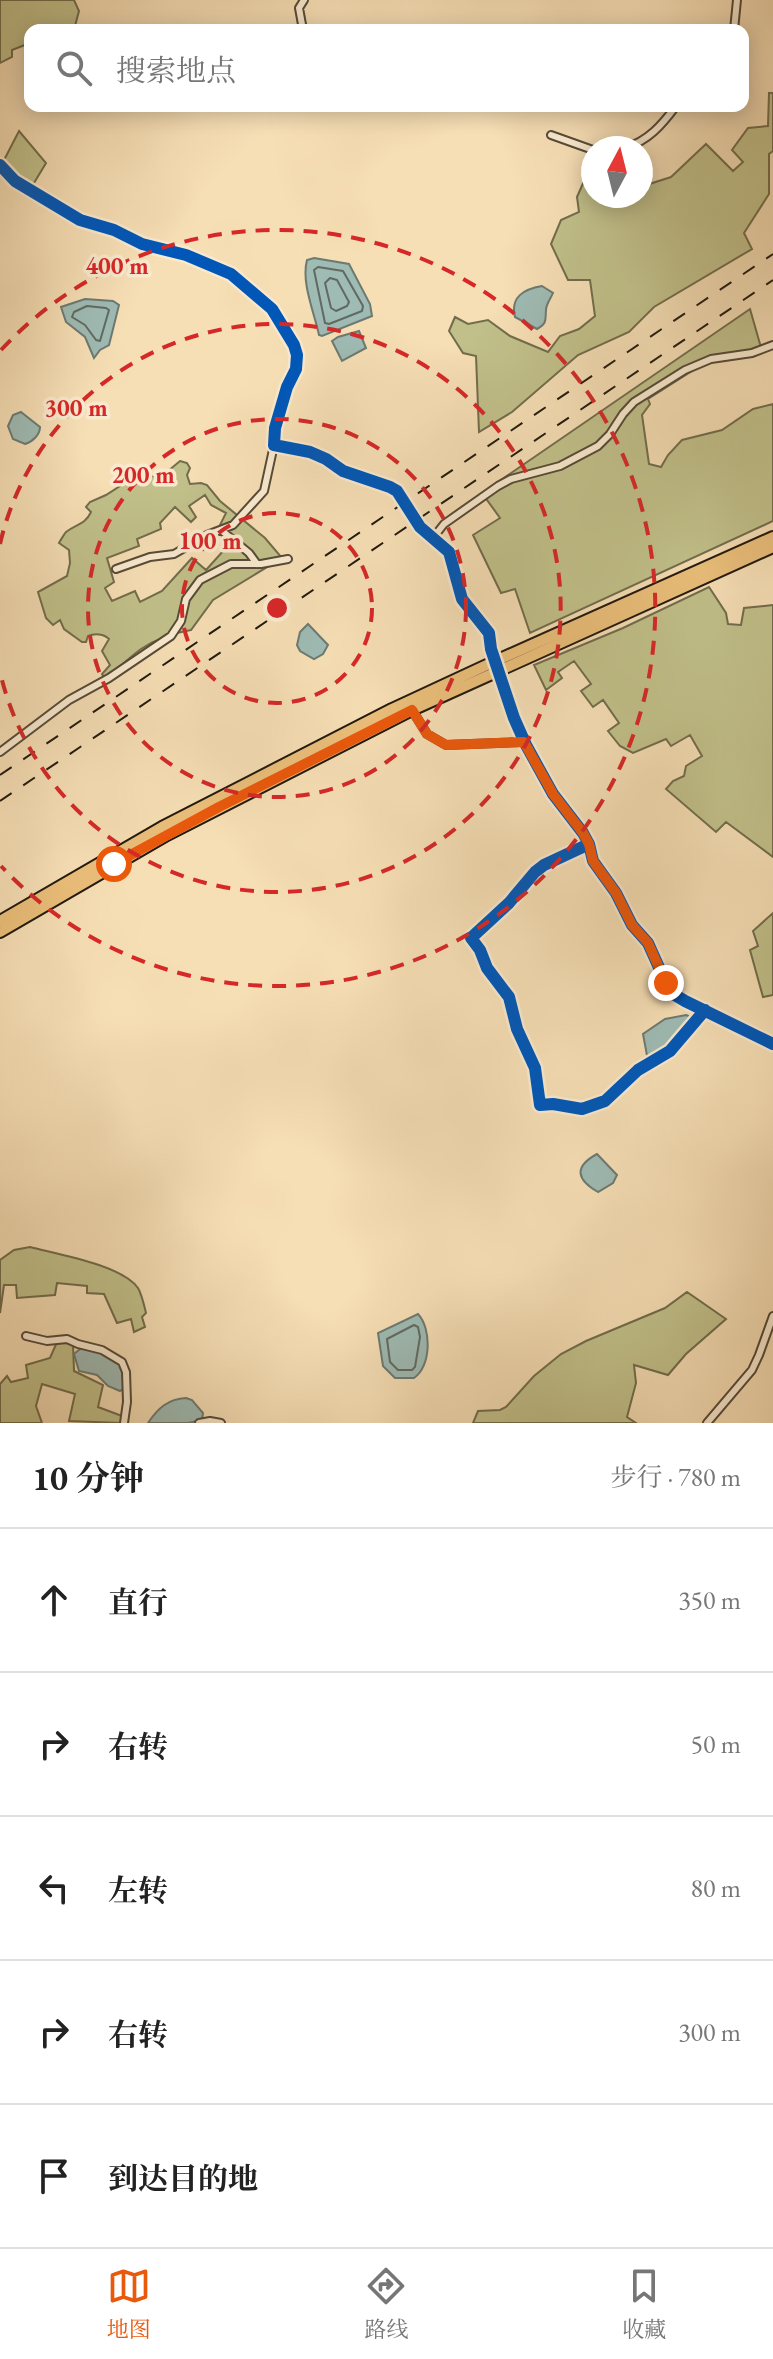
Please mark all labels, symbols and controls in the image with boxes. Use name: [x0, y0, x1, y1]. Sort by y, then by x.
search box: [24, 24, 749, 112]
icon: search: [52, 46, 96, 90]
text: 搜索地点: [116, 51, 236, 90]
north arrow: [581, 136, 653, 208]
text: 400 m: [85, 250, 149, 281]
text: 300 m: [44, 392, 108, 423]
text: 200 m: [111, 459, 175, 490]
text: 100 m: [178, 525, 242, 556]
centre of rings: [263, 594, 291, 622]
route start: [96, 846, 132, 882]
route end: [648, 965, 684, 1001]
text: 10 分钟: [32, 1456, 144, 1500]
text: 步行 · 780 m: [611, 1460, 741, 1494]
icon: ahead: [32, 1578, 76, 1622]
text: 直行: [108, 1583, 168, 1622]
text: 350 m: [678, 1583, 741, 1617]
icon: right: [32, 1722, 76, 1766]
text: 右转: [108, 1727, 168, 1766]
text: 50 m: [691, 1727, 741, 1761]
icon: left: [32, 1866, 76, 1910]
text: 左转: [108, 1871, 168, 1910]
text: 80 m: [691, 1871, 741, 1905]
icon: right: [32, 2010, 76, 2054]
text: 右转: [108, 2015, 168, 2054]
text: 300 m: [678, 2015, 741, 2049]
icon: arrive: [32, 2154, 76, 2198]
text: 到达目的地: [108, 2159, 258, 2198]
tab: 地图: [107, 2264, 151, 2344]
tab: 路线: [364, 2264, 408, 2344]
tab: 收藏: [622, 2264, 666, 2344]

